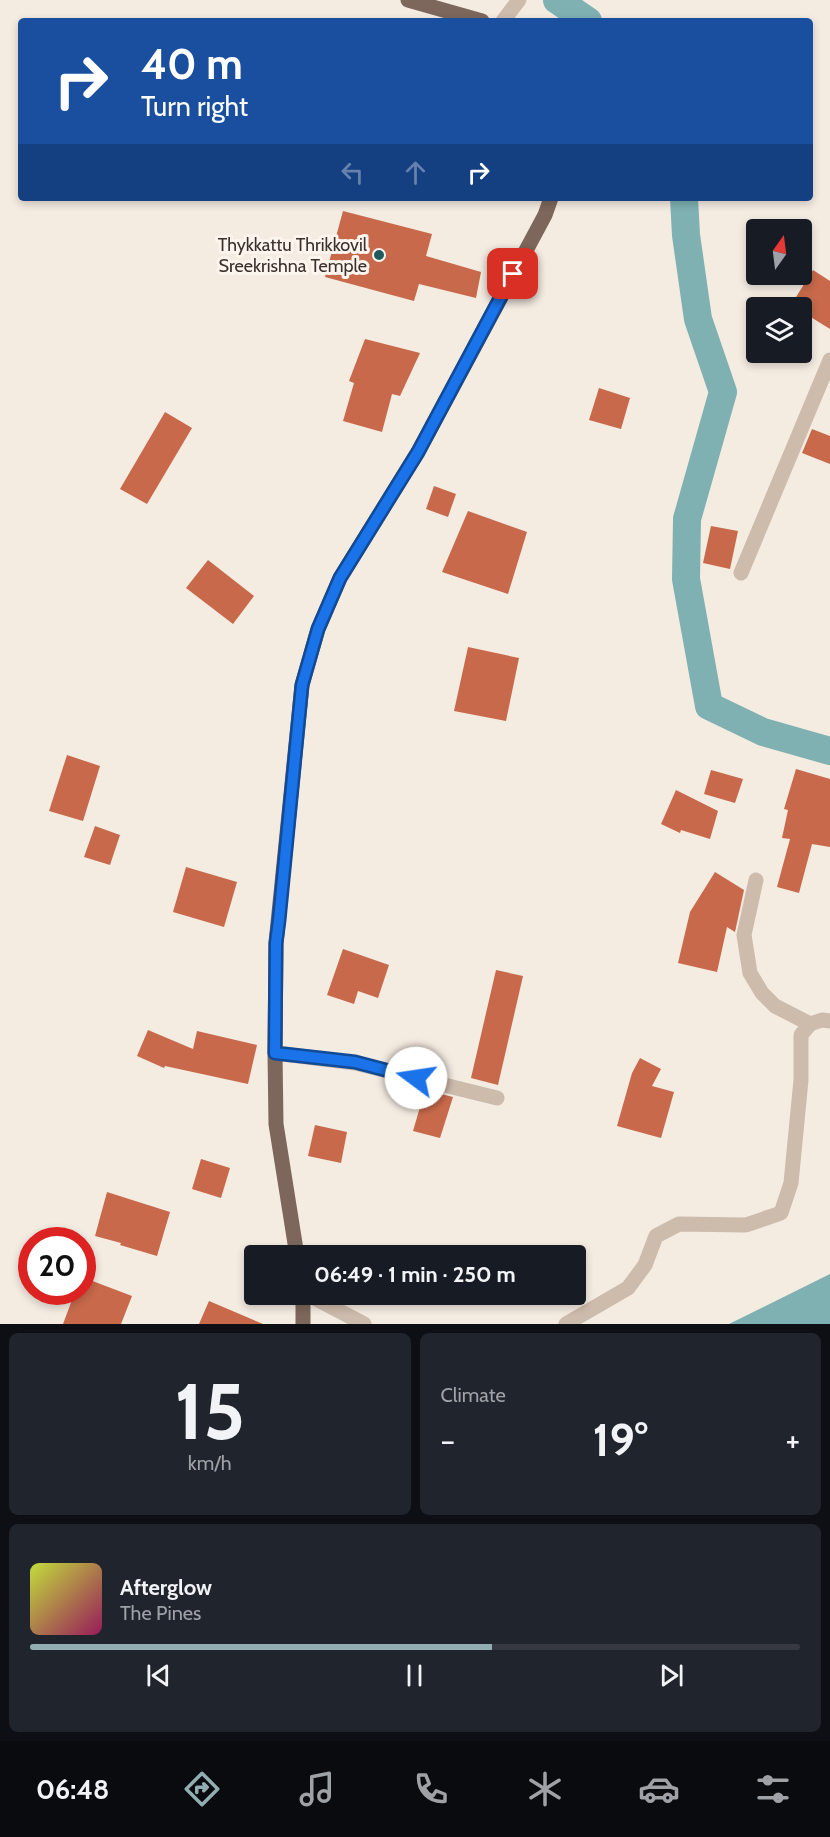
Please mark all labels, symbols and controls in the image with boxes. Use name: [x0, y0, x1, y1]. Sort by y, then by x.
text: 40 m: [141, 38, 243, 90]
icon: right: [42, 42, 120, 120]
text: Turn right: [141, 90, 248, 123]
icon: left: [336, 156, 369, 189]
icon: ahead: [399, 156, 432, 189]
icon: right: [462, 156, 495, 189]
north arrow: [746, 219, 812, 285]
map controls: [746, 219, 812, 363]
place label: Thykkattu Thrikkovil Sreekrishna Temple: [218, 234, 368, 277]
marker: Thykkattu Thrikkovil Sreekrishna Temple: [372, 248, 386, 262]
pin: [487, 248, 538, 299]
icon: arrive: [496, 257, 529, 290]
button: layers: [746, 297, 812, 363]
position arrow: [384, 1046, 448, 1110]
speed limit sign: 20: [18, 1227, 96, 1305]
text: 06:49 · 1 min · 250 m: [314, 1261, 516, 1288]
text: 15: [174, 1364, 245, 1459]
text: Climate: [441, 1383, 506, 1407]
text: 19°: [593, 1413, 648, 1467]
text: −: [441, 1420, 455, 1460]
text: +: [785, 1420, 800, 1460]
text: km/h: [188, 1451, 232, 1475]
text: Afterglow: [120, 1574, 212, 1601]
text: The Pines: [120, 1601, 201, 1625]
icon: previous: [142, 1659, 175, 1692]
icon: pause: [398, 1659, 431, 1692]
icon: next: [655, 1659, 688, 1692]
icon: directions: [181, 1768, 223, 1810]
icon: music: [296, 1768, 338, 1810]
icon: phone: [410, 1768, 452, 1810]
icon: climate: [524, 1768, 566, 1810]
icon: car: [638, 1768, 680, 1810]
icon: filters: [752, 1768, 794, 1810]
text: 06:48: [36, 1773, 109, 1806]

